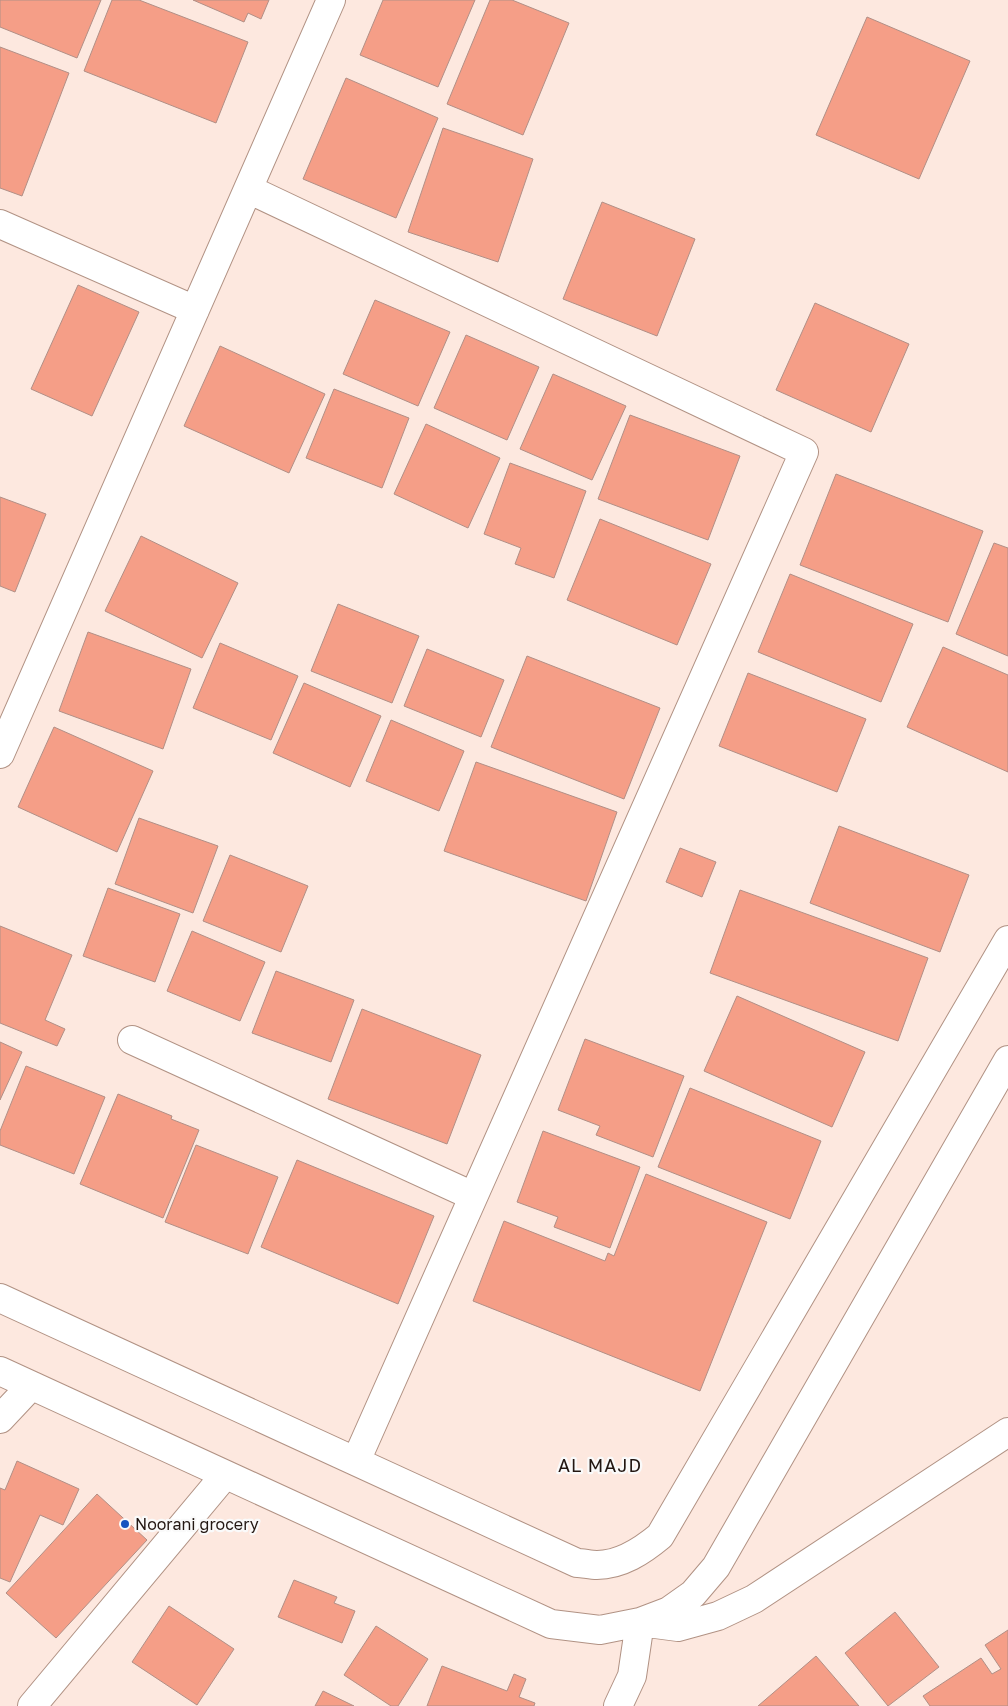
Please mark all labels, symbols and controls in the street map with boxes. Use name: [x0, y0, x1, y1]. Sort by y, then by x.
district label: AL MAJD: [558, 1454, 642, 1476]
place label: Noorani grocery: [135, 1514, 259, 1534]
marker: Noorani grocery: [119, 1518, 131, 1530]

